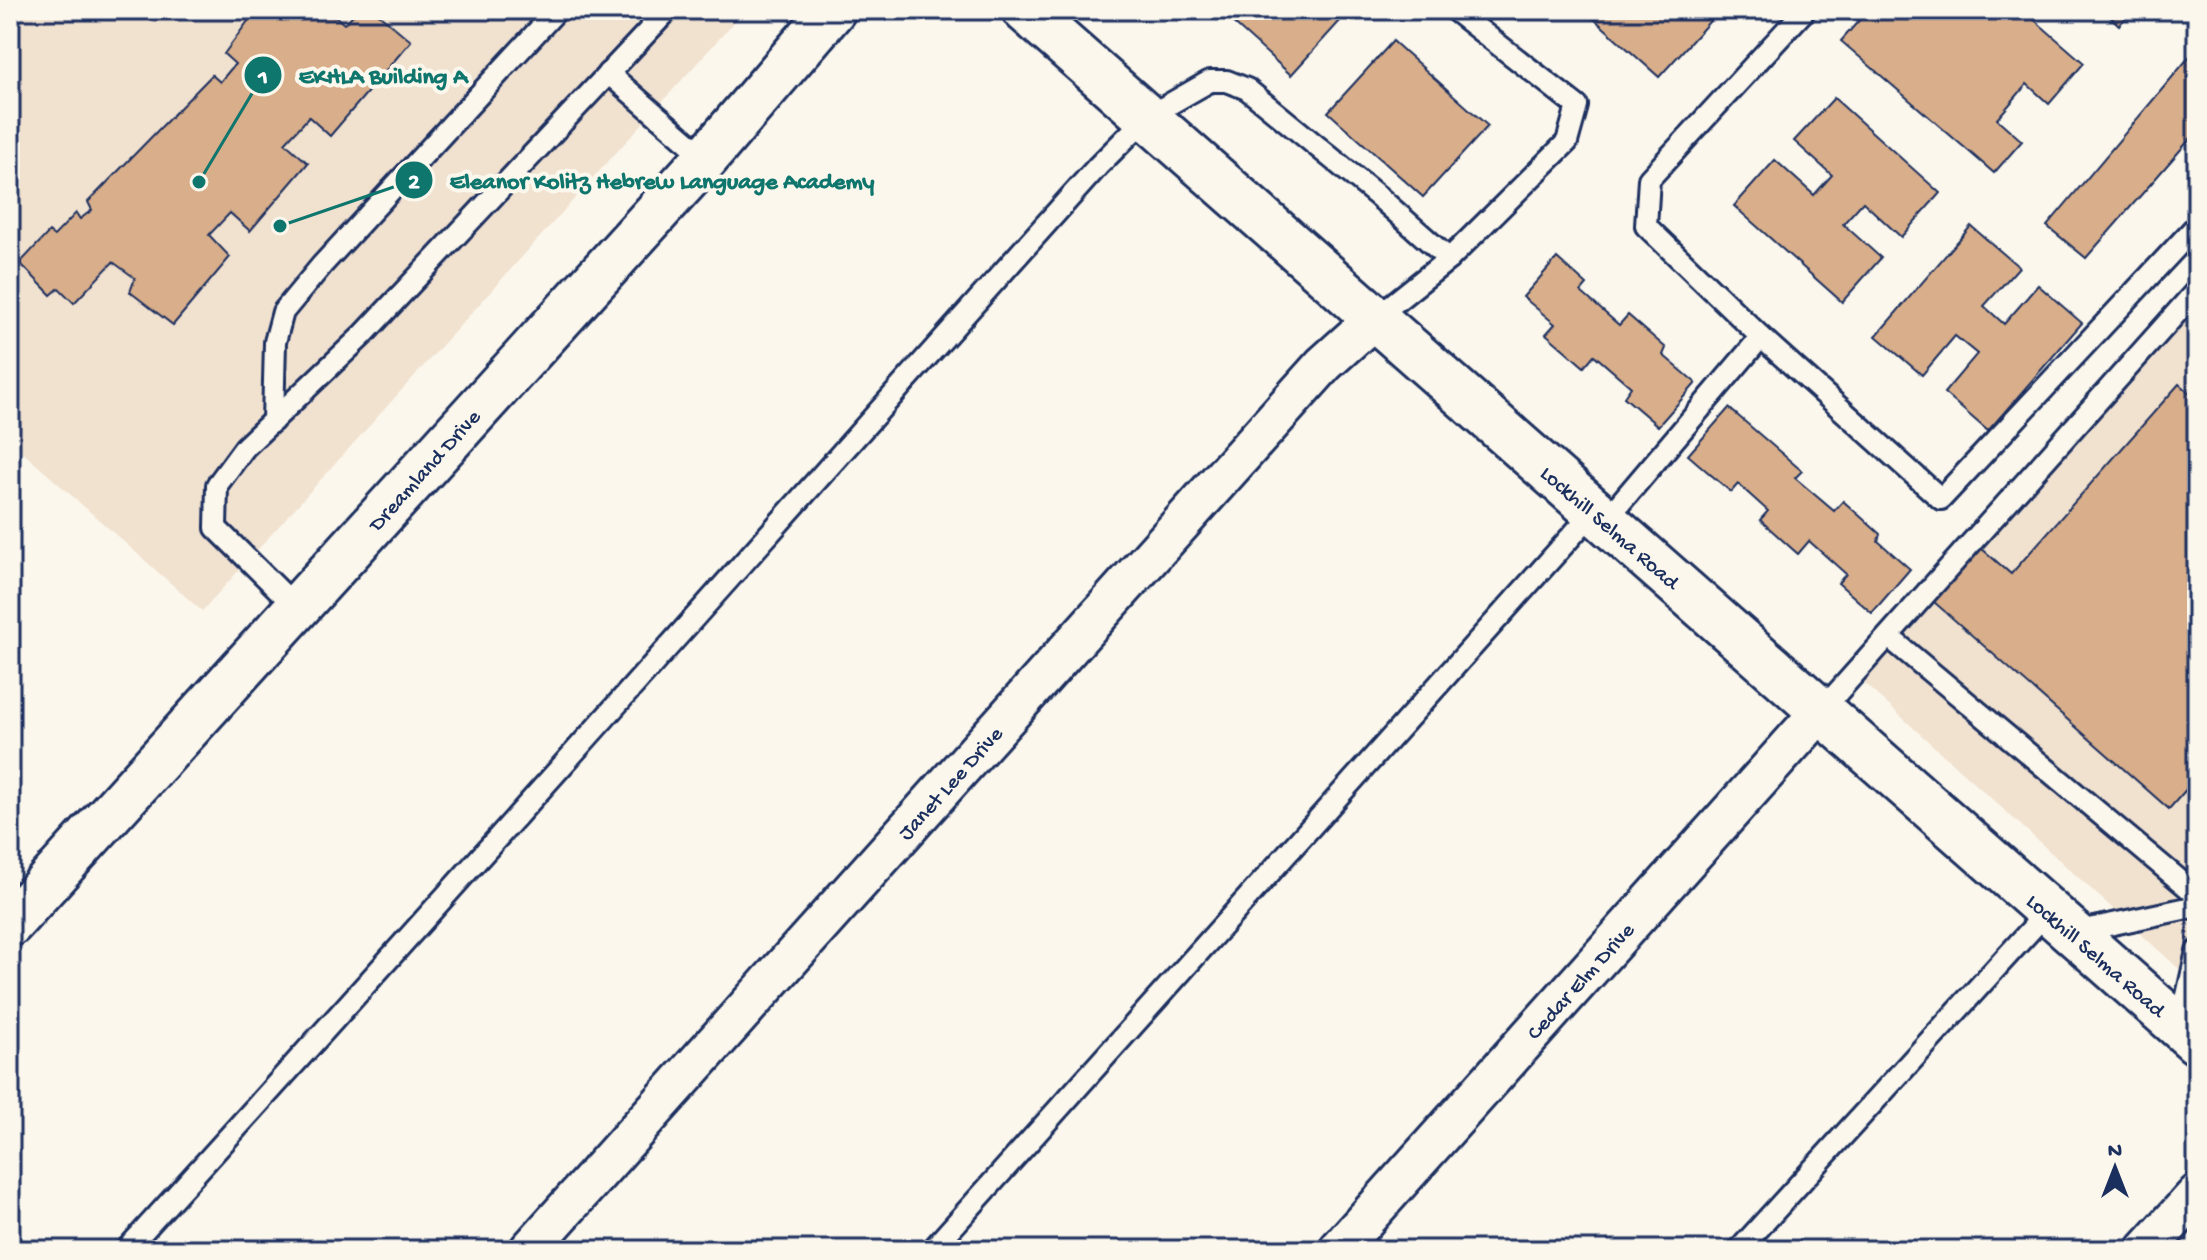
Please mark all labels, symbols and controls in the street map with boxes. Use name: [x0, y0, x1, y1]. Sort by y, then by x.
callout: EKHLA Building A: [243, 51, 484, 99]
text: 1: [257, 64, 268, 93]
text: EKHLA Building A: [299, 64, 469, 93]
callout: Eleanor Kolitz Hebrew Language Academy: [394, 156, 891, 204]
text: 2: [408, 169, 420, 198]
text: Eleanor Kolitz Hebrew Language Academy: [450, 169, 874, 198]
street label: Dreamland Drive: [363, 405, 488, 539]
street label: Lockhill Selma Road: [1534, 462, 1685, 598]
street label: Janet Lee Drive: [894, 722, 1010, 847]
street label: Lockhill Selma Road: [2020, 890, 2171, 1026]
street label: Cedar Elm Drive: [1523, 918, 1642, 1047]
north arrow: [2075, 1128, 2155, 1208]
text: N: [2108, 1139, 2122, 1165]

